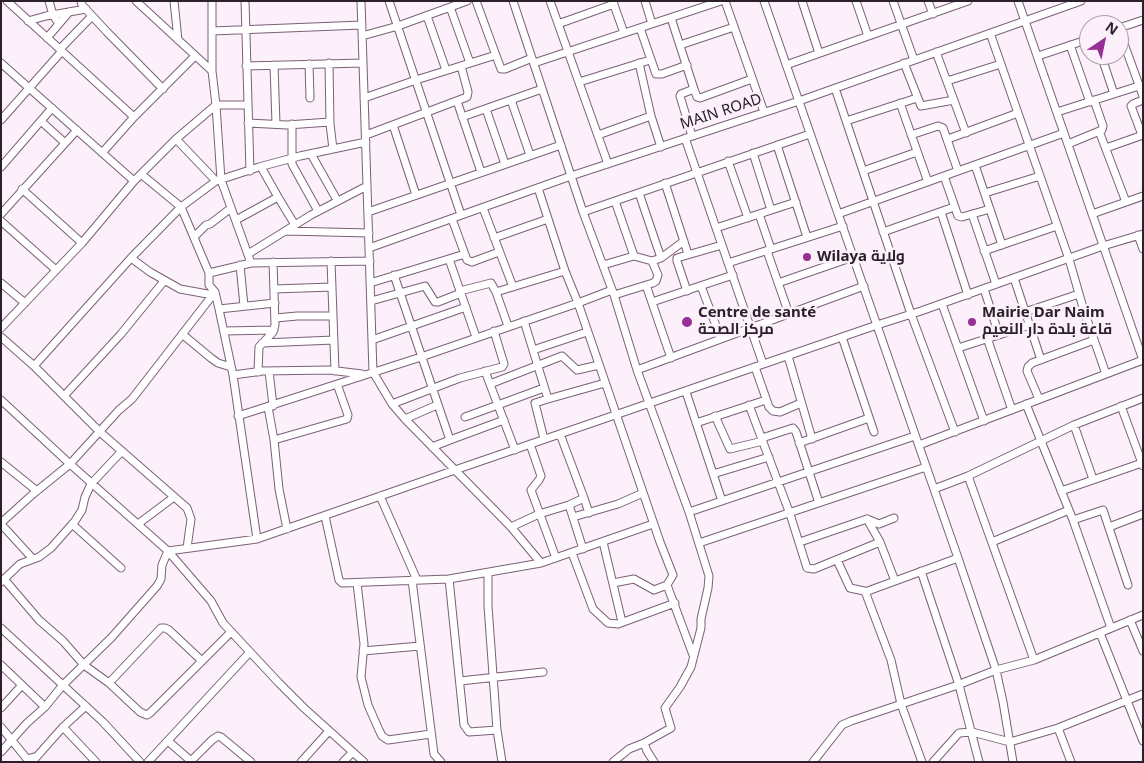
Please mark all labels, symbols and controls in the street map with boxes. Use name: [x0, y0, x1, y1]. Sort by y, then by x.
north arrow: [1079, 15, 1129, 65]
text: N: [1102, 17, 1122, 39]
street label: MAIN ROAD: [678, 90, 764, 134]
place label: Wilaya ولاية: [817, 248, 905, 266]
marker: Wilaya ولاية: [801, 251, 813, 263]
place label: Centre de santé مركز الصحة: [698, 304, 816, 339]
place label: Mairie Dar Naim قاعة بلدة دار النعيم: [982, 304, 1112, 339]
marker: Centre de santé مركز الصحة: [680, 315, 694, 329]
marker: Mairie Dar Naim قاعة بلدة دار النعيم: [966, 316, 978, 328]

